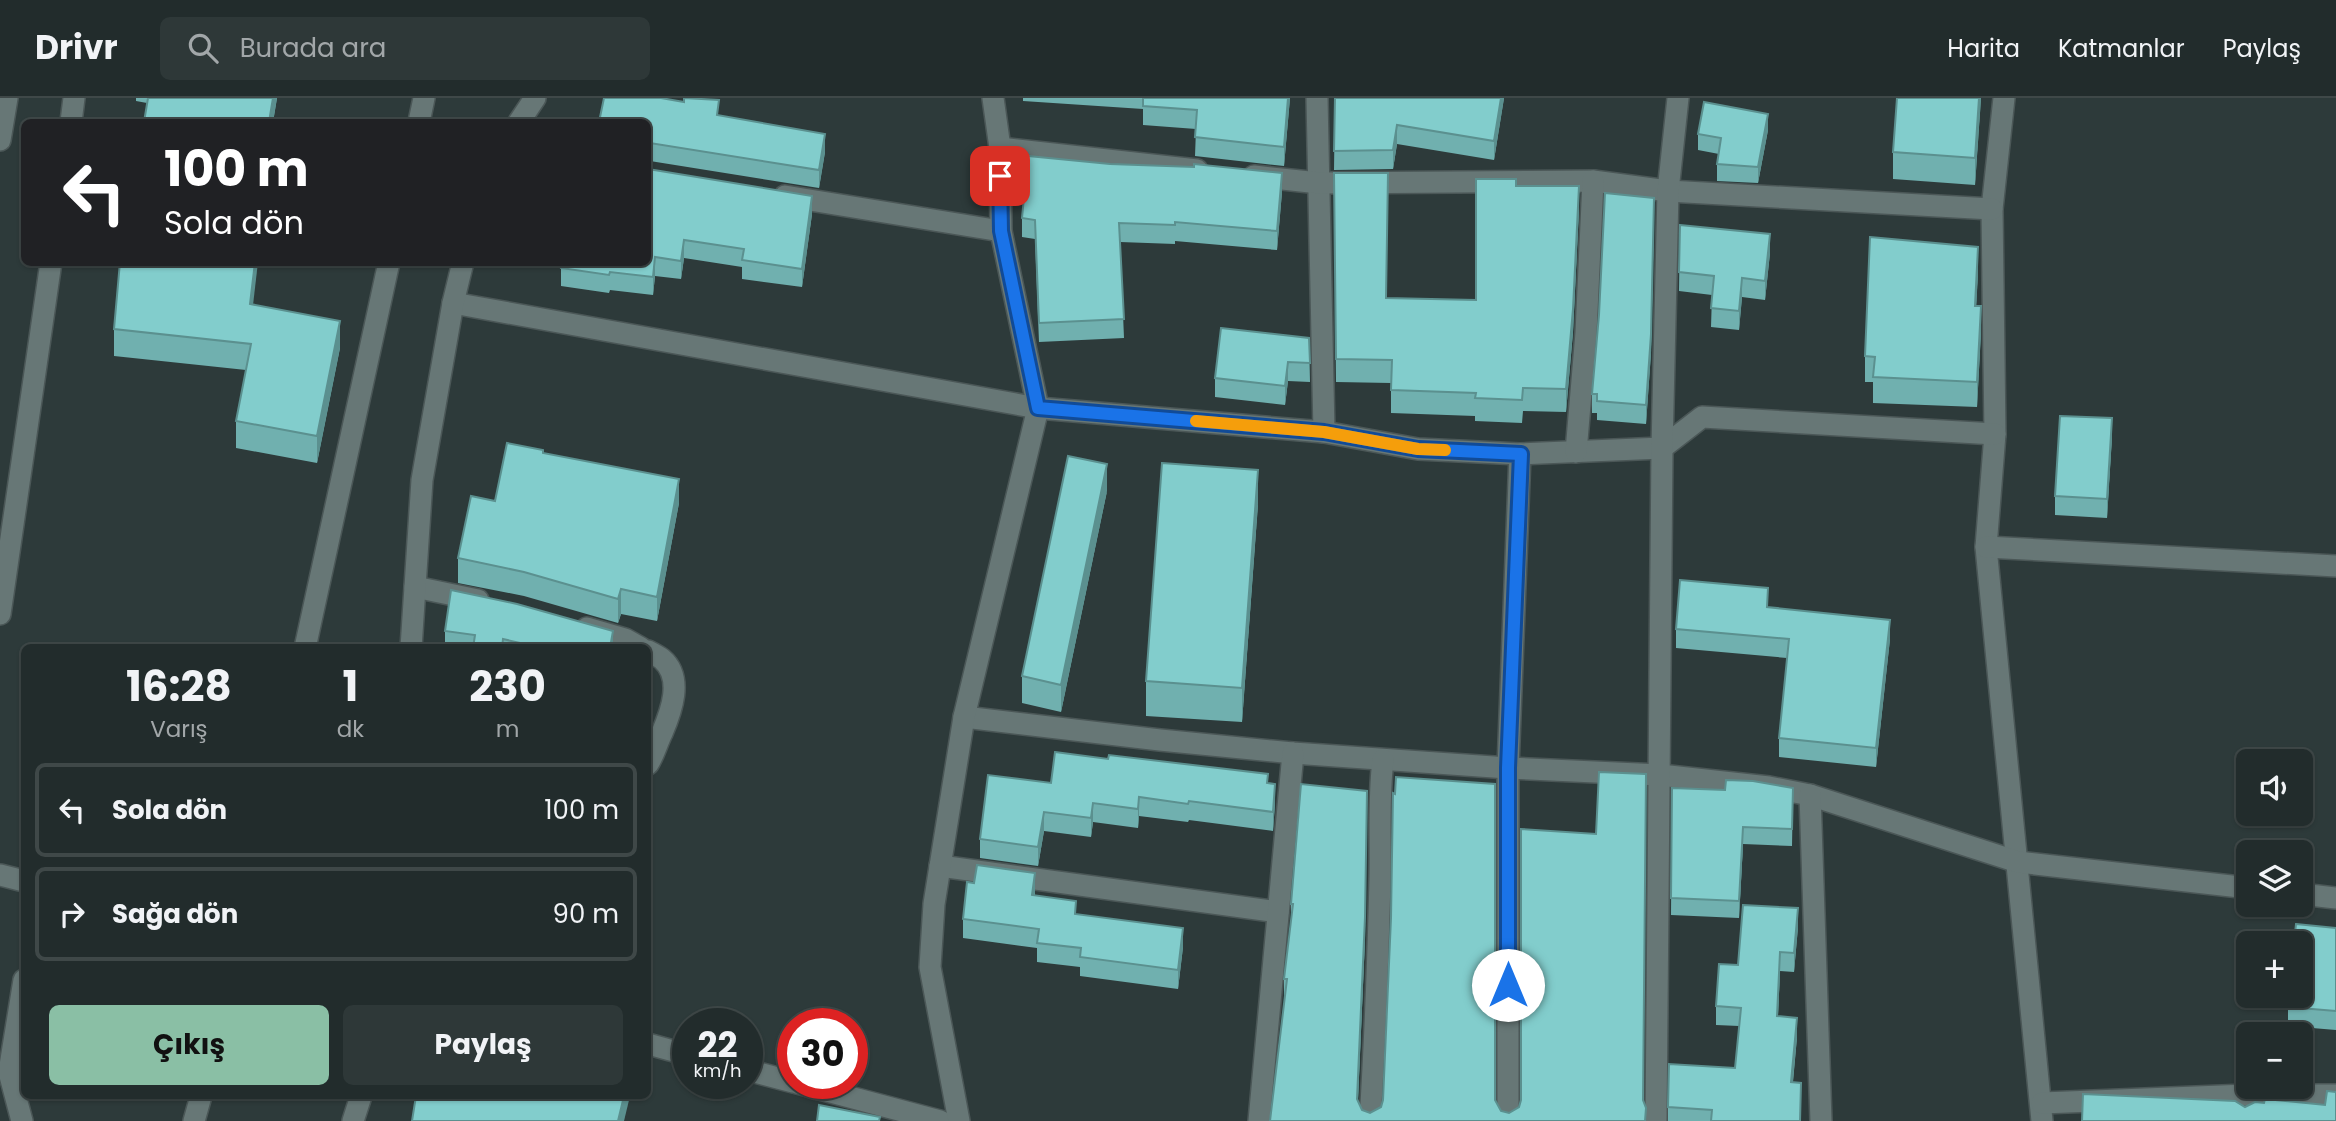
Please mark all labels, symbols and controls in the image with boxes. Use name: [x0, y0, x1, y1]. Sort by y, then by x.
search box: [160, 17, 650, 80]
text: Drivr: [35, 24, 118, 71]
icon: search: [184, 29, 222, 67]
text: Burada ara: [240, 30, 386, 66]
text: Harita: [1947, 32, 2020, 65]
text: Katmanlar: [2058, 32, 2185, 65]
text: Paylaş: [2223, 32, 2301, 65]
text: 100 m: [164, 135, 309, 203]
pin: [970, 146, 1030, 206]
icon: left: [49, 147, 140, 238]
icon: arrive: [981, 157, 1019, 195]
text: Sola dön: [164, 200, 304, 245]
text: 16:28: [126, 657, 232, 716]
text: 1: [343, 657, 358, 716]
text: 230: [469, 657, 546, 716]
text: Varış: [150, 713, 208, 745]
text: dk: [337, 713, 364, 745]
text: m: [496, 713, 519, 745]
map controls: [2236, 749, 2313, 1099]
button: sound: [2236, 749, 2313, 826]
icon: left: [53, 791, 91, 829]
text: Sola dön: [112, 792, 227, 828]
text: 100 m: [544, 792, 619, 828]
button: layers: [2236, 840, 2313, 917]
icon: right: [53, 895, 91, 933]
text: Sağa dön: [112, 896, 238, 932]
text: 90 m: [553, 896, 619, 932]
button: +: [2236, 931, 2313, 1008]
position arrow: [1471, 948, 1545, 1022]
button: Çıkış: [49, 1005, 329, 1085]
button: Paylaş: [343, 1005, 623, 1085]
speed limit sign: 30: [777, 1008, 868, 1099]
text: 22: [698, 1020, 737, 1069]
button: −: [2236, 1022, 2313, 1099]
text: km/h: [694, 1058, 741, 1083]

